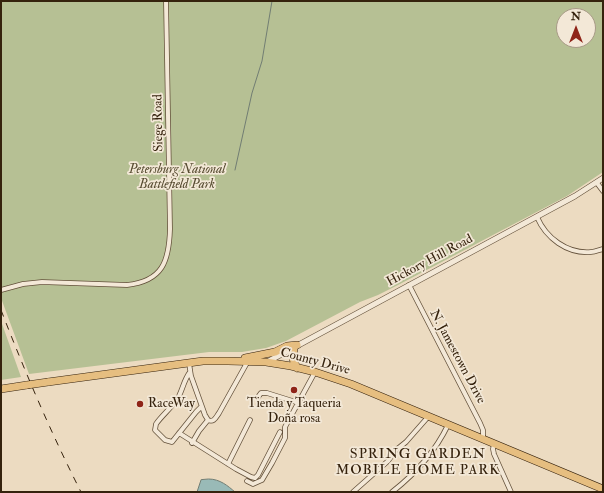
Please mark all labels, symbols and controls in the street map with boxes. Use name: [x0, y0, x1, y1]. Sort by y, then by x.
north arrow: [556, 8, 596, 48]
text: N: [571, 10, 581, 23]
street label: Siege Road: [151, 94, 167, 152]
park label: Petersburg National Battlefield Park: [129, 162, 225, 193]
street label: Hickory Hill Road: [384, 232, 476, 290]
street label: N. Jamestown Drive: [426, 307, 488, 407]
street label: County Drive: [278, 345, 352, 379]
marker: Tienda y Taqueria Doña rosa: [289, 385, 299, 395]
place label: RaceWay: [148, 396, 195, 412]
place label: Tienda y Taqueria Doña rosa: [247, 396, 341, 427]
marker: RaceWay: [135, 399, 145, 409]
district label: SPRING GARDEN MOBILE HOME PARK: [336, 447, 500, 480]

